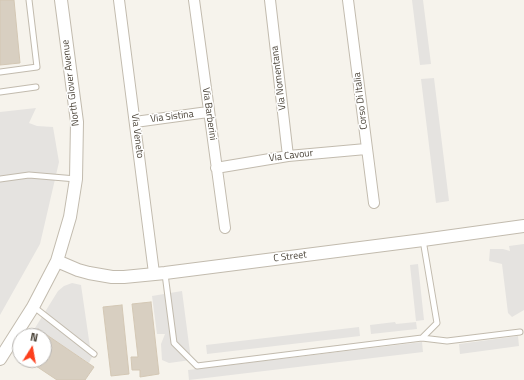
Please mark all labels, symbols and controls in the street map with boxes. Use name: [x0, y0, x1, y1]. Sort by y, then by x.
street label: North Glover Avenue: [60, 39, 82, 127]
street label: Via Nomentana: [269, 45, 289, 111]
street label: Corso Di Italia: [352, 72, 370, 130]
street label: Via Barberini: [199, 87, 219, 141]
street label: Via Sistina: [150, 108, 194, 126]
street label: Via Veneto: [128, 113, 146, 159]
street label: Via Cavour: [268, 147, 314, 165]
street label: C Street: [273, 249, 307, 265]
north arrow: [12, 328, 52, 368]
text: N: [29, 329, 39, 346]

